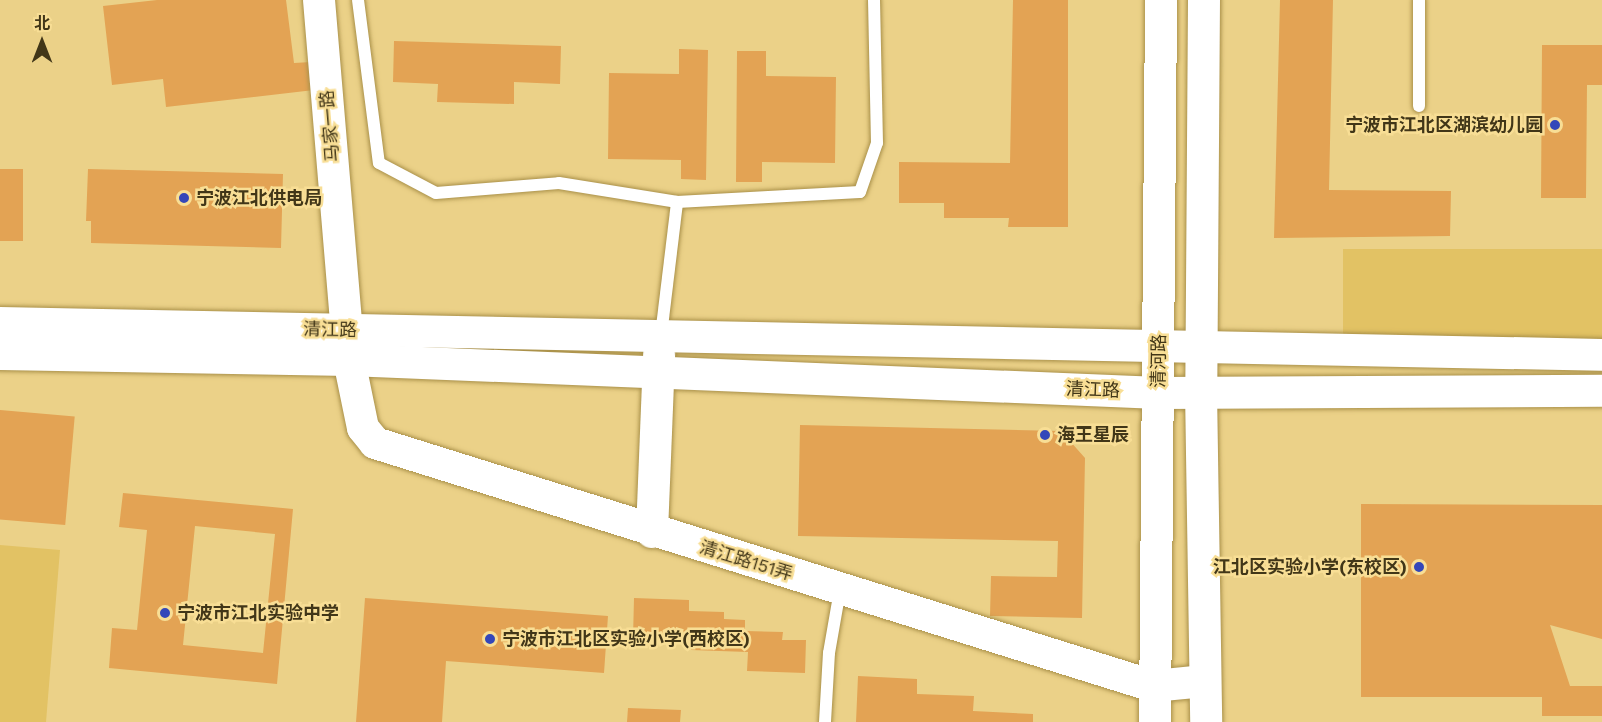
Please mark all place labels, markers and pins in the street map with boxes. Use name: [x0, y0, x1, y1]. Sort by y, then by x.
place label: 宁波市江北区湖滨幼儿园: [1345, 114, 1543, 136]
marker: 宁波市江北区湖滨幼儿园: [1548, 118, 1562, 132]
place label: 宁波江北供电局: [196, 187, 322, 209]
marker: 宁波江北供电局: [177, 191, 191, 205]
place label: 海王星辰: [1057, 424, 1129, 446]
marker: 海王星辰: [1038, 428, 1052, 442]
place label: 江北区实验小学(东校区): [1213, 556, 1407, 578]
marker: 江北区实验小学(东校区): [1412, 560, 1426, 574]
place label: 宁波市江北实验中学: [177, 602, 339, 624]
marker: 宁波市江北实验中学: [158, 606, 172, 620]
place label: 宁波市江北区实验小学(西校区): [502, 628, 750, 650]
marker: 宁波市江北区实验小学(西校区): [483, 632, 497, 646]

